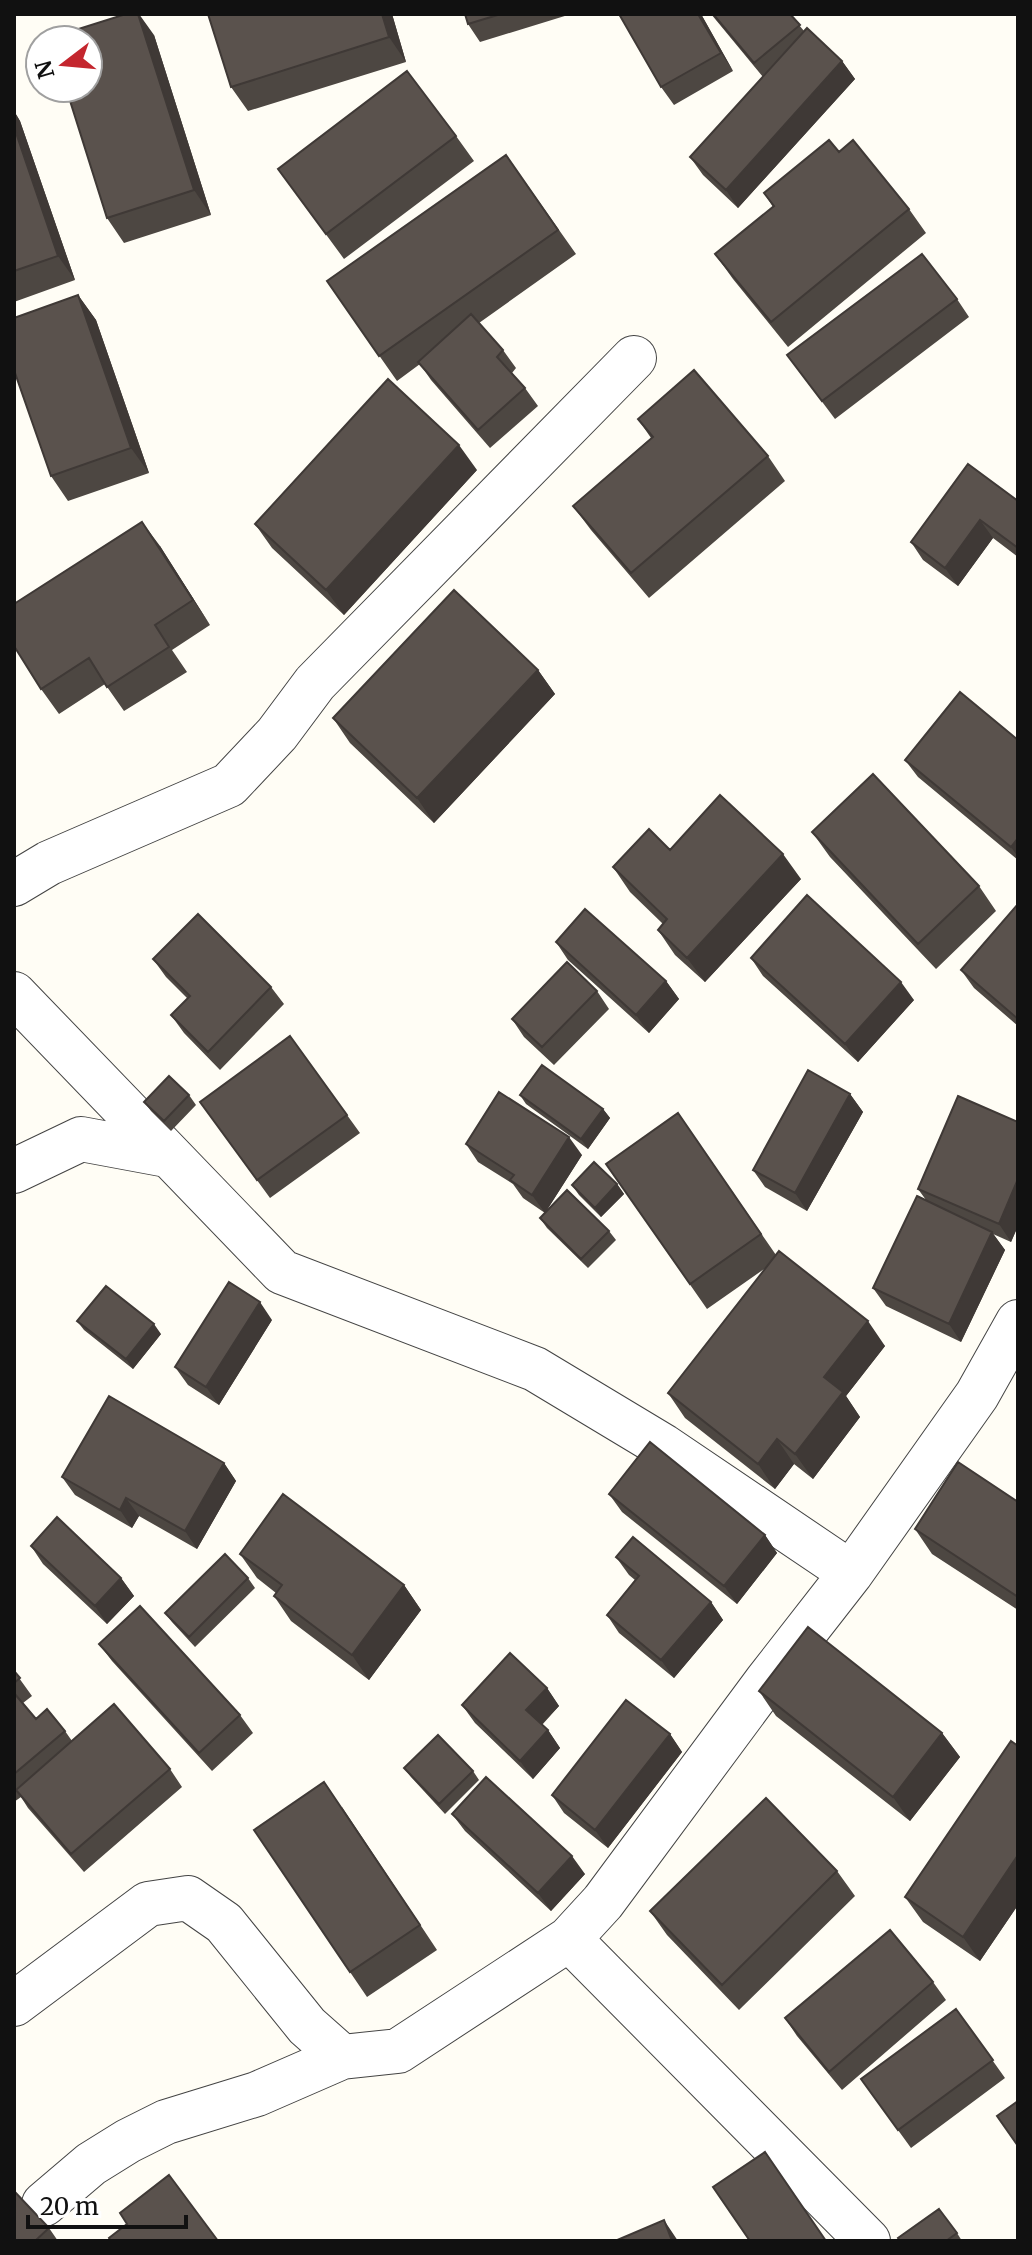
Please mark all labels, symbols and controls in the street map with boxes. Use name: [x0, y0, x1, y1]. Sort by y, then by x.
north arrow: [24, 24, 104, 104]
text: N: [29, 57, 61, 82]
scale bar: [28, 2179, 186, 2229]
text: 20 m: [40, 2191, 99, 2222]

